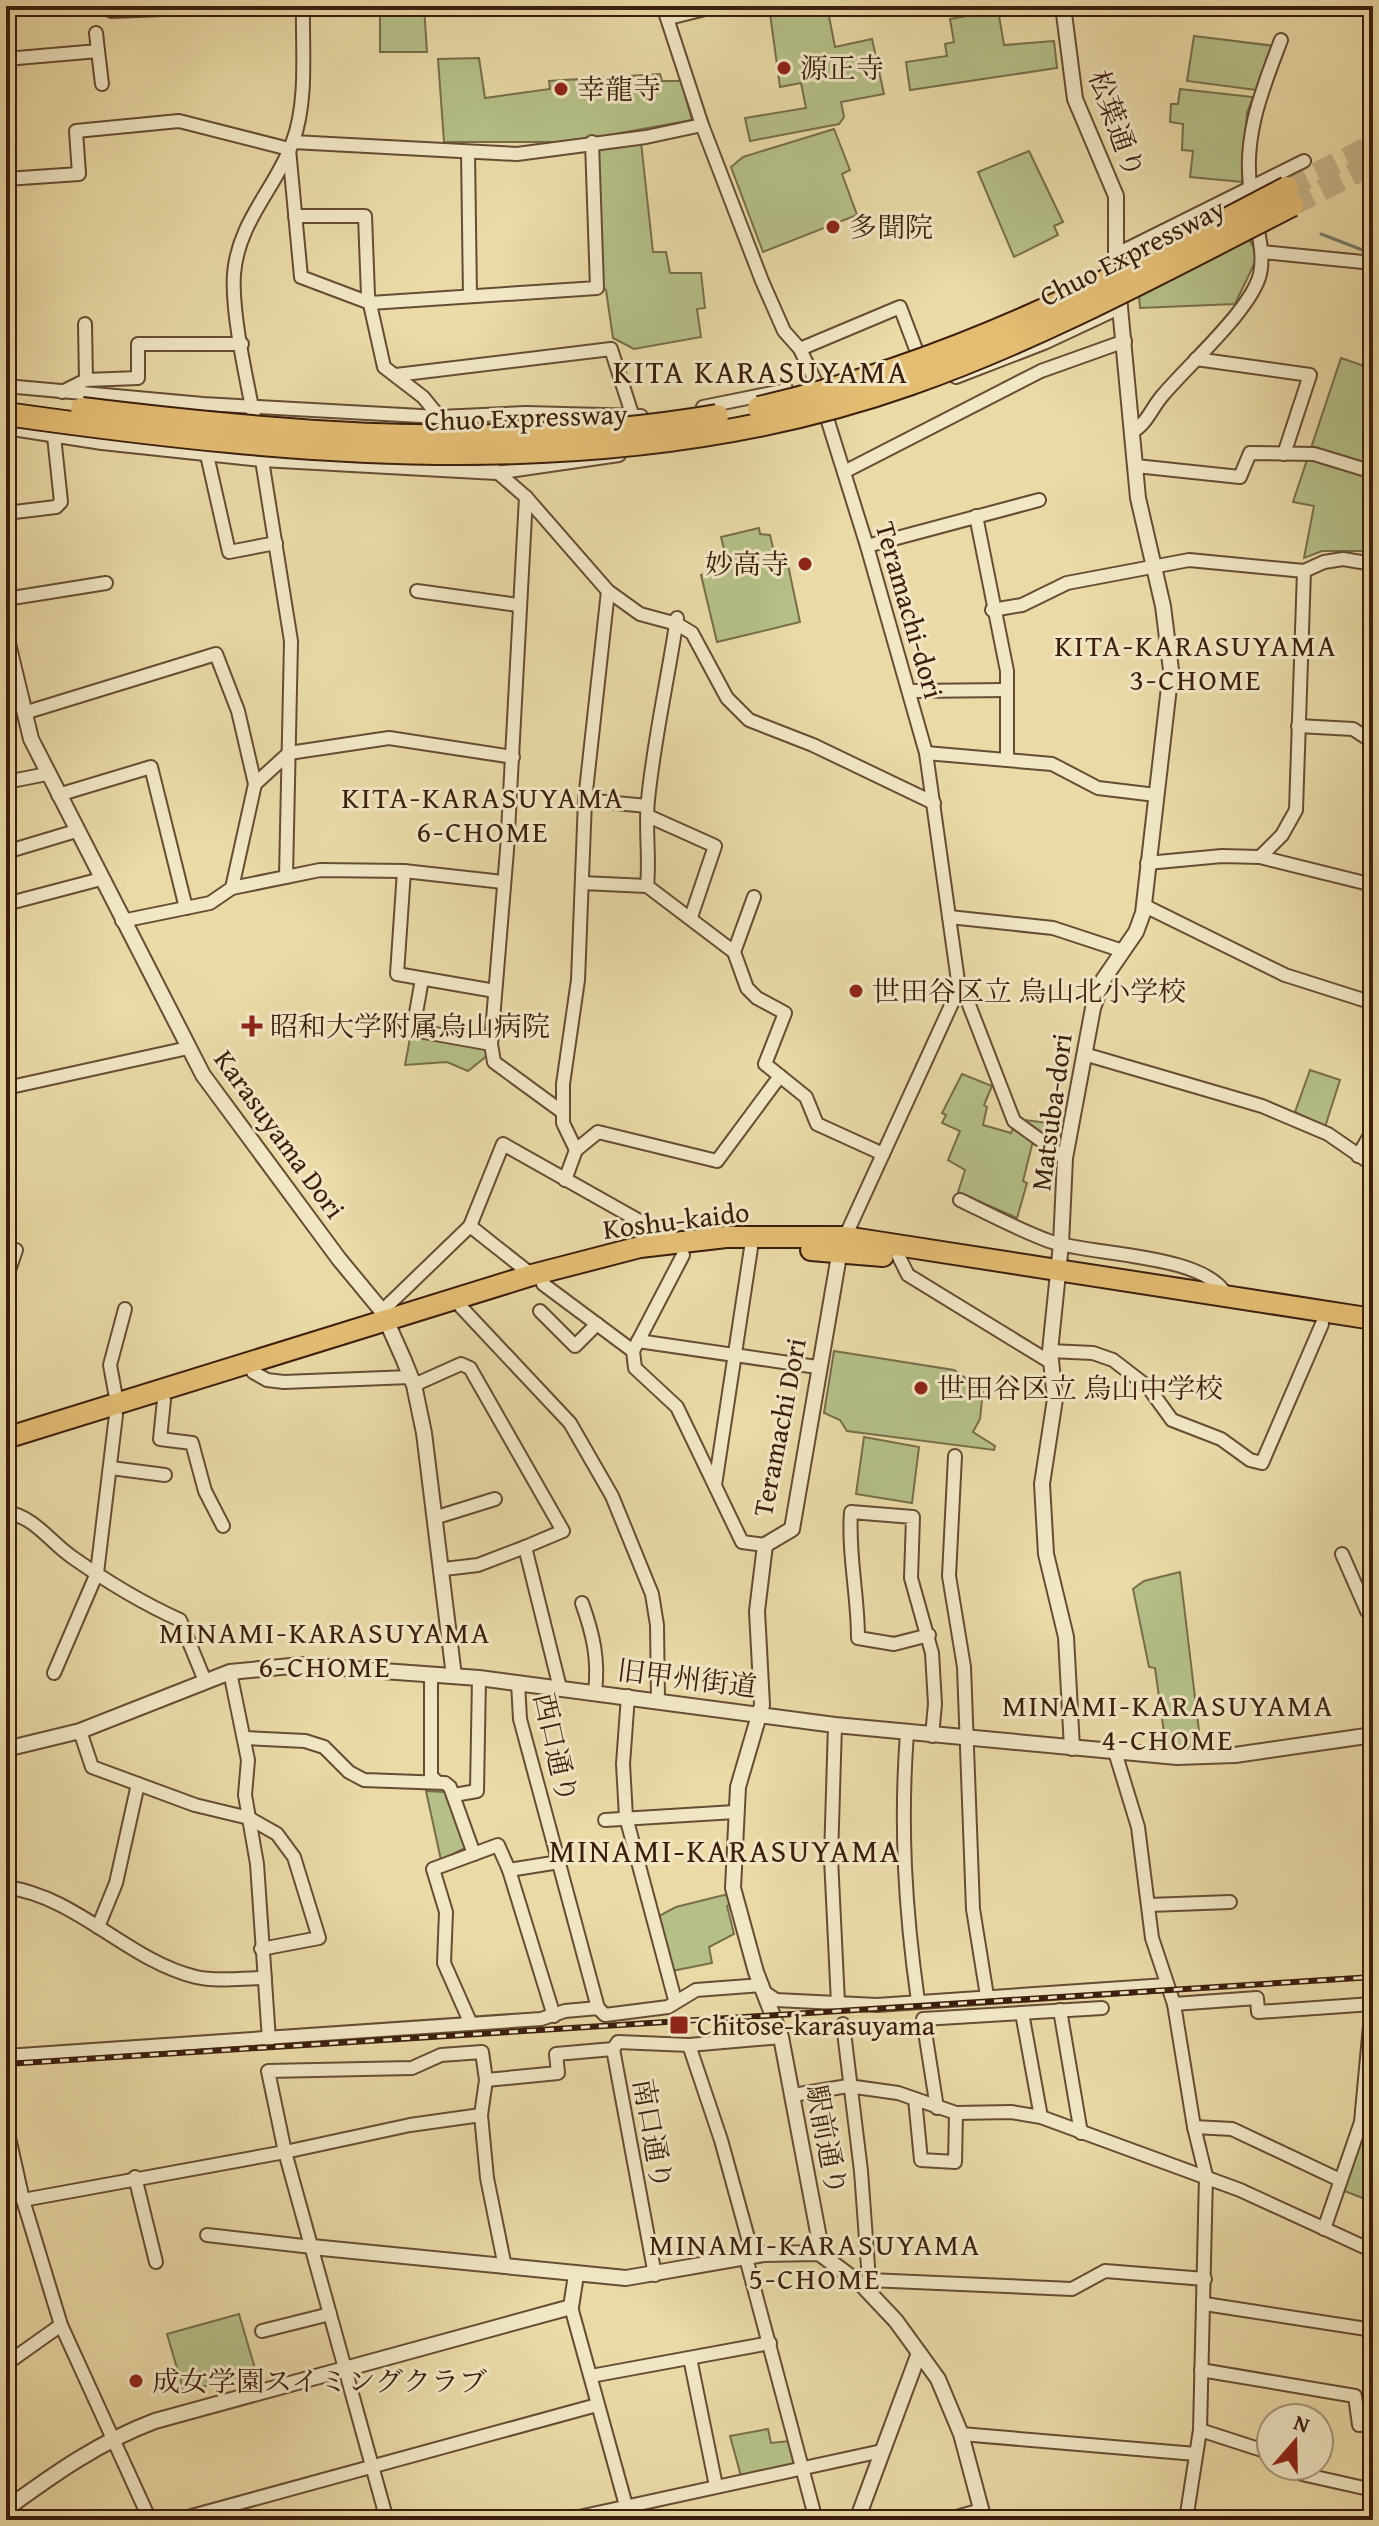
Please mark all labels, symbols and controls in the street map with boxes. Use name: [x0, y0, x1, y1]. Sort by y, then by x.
place label: 源正寺: [800, 47, 884, 88]
marker: 源正寺: [775, 59, 793, 77]
street label: 松葉通り: [1079, 64, 1156, 183]
place label: 幸龍寺: [577, 68, 661, 109]
marker: 幸龍寺: [552, 80, 570, 98]
street label: Chuo Expressway: [1032, 187, 1232, 316]
place label: 多聞院: [849, 206, 933, 247]
marker: 多聞院: [824, 218, 842, 236]
district label: KITA KARASUYAMA: [613, 348, 909, 395]
street label: Chuo Expressway: [424, 392, 628, 441]
street label: Teramachi-dori: [866, 517, 955, 703]
place label: 妙高寺: [705, 543, 789, 584]
marker: 妙高寺: [796, 555, 814, 573]
district label: KITA-KARASUYAMA 3-CHOME: [1055, 623, 1338, 701]
district label: KITA-KARASUYAMA 6-CHOME: [342, 775, 625, 853]
place label: 世田谷区立 烏山北小学校: [872, 970, 1186, 1011]
marker: 世田谷区立 烏山北小学校: [847, 982, 865, 1000]
place label: 昭和大学附属烏山病院: [270, 1005, 550, 1046]
marker: 昭和大学附属烏山病院: [241, 1015, 263, 1037]
street label: Matsuba-dori: [1019, 1031, 1082, 1193]
street label: Karasuyama Dori: [205, 1041, 356, 1227]
street label: Koshu-kaido: [600, 1190, 751, 1249]
street label: Teramachi Dori: [741, 1334, 816, 1520]
place label: 世田谷区立 烏山中学校: [937, 1367, 1223, 1408]
marker: 世田谷区立 烏山中学校: [912, 1379, 930, 1397]
district label: MINAMI-KARASUYAMA 6-CHOME: [159, 1610, 491, 1688]
street label: 旧甲州街道: [615, 1649, 759, 1706]
district label: MINAMI-KARASUYAMA 4-CHOME: [1002, 1683, 1334, 1761]
street label: 西口通り: [524, 1689, 589, 1807]
district label: MINAMI-KARASUYAMA: [549, 1827, 901, 1874]
place label: Chitose-karasuyama: [697, 2004, 936, 2045]
marker: Chitose-karasuyama: [668, 2014, 690, 2036]
street label: 南口通り: [624, 2075, 683, 2193]
street label: 駅前通り: [797, 2081, 858, 2199]
district label: MINAMI-KARASUYAMA 5-CHOME: [649, 2222, 981, 2300]
place label: 成女学園スイミングクラブ: [152, 2360, 487, 2401]
marker: 成女学園スイミングクラブ: [127, 2372, 145, 2390]
north arrow: [1255, 2402, 1335, 2482]
text: N: [1289, 2406, 1314, 2441]

